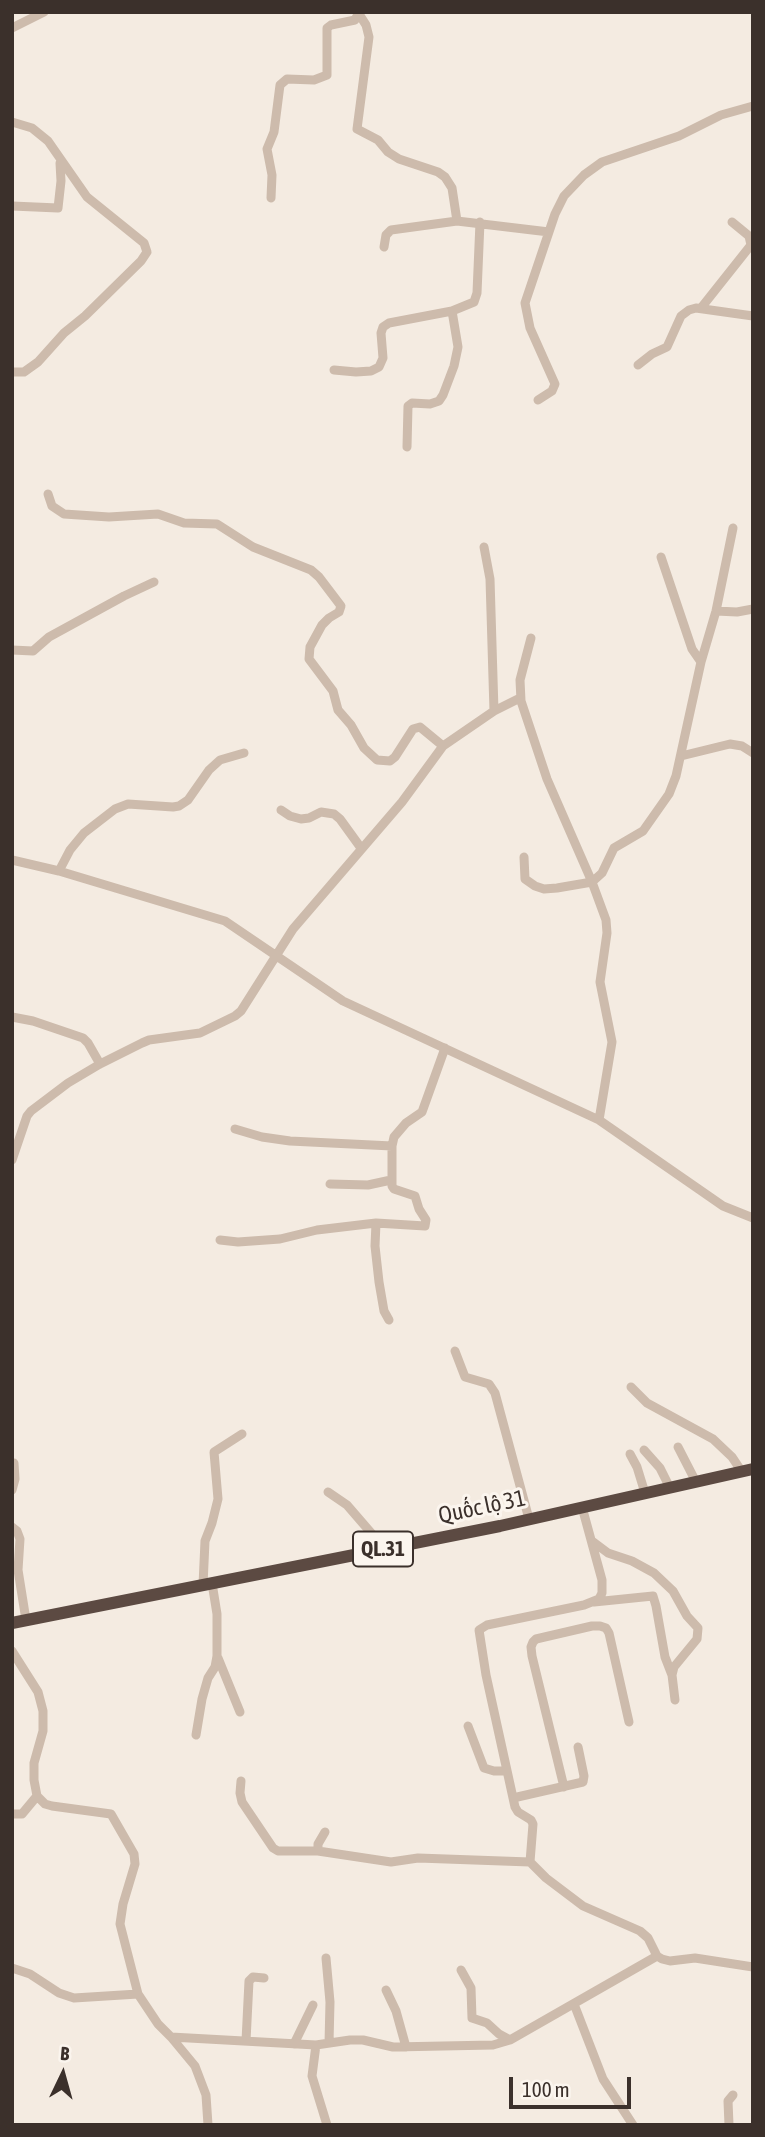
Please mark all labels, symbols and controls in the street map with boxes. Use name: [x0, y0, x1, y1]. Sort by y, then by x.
street label: Quốc lộ 31: [436, 1484, 528, 1530]
road number: QL.31: [353, 1532, 413, 1566]
north arrow: [28, 2039, 98, 2109]
text: B: [59, 2042, 70, 2064]
scale bar: [513, 2064, 636, 2108]
text: 100 m: [522, 2077, 570, 2101]

